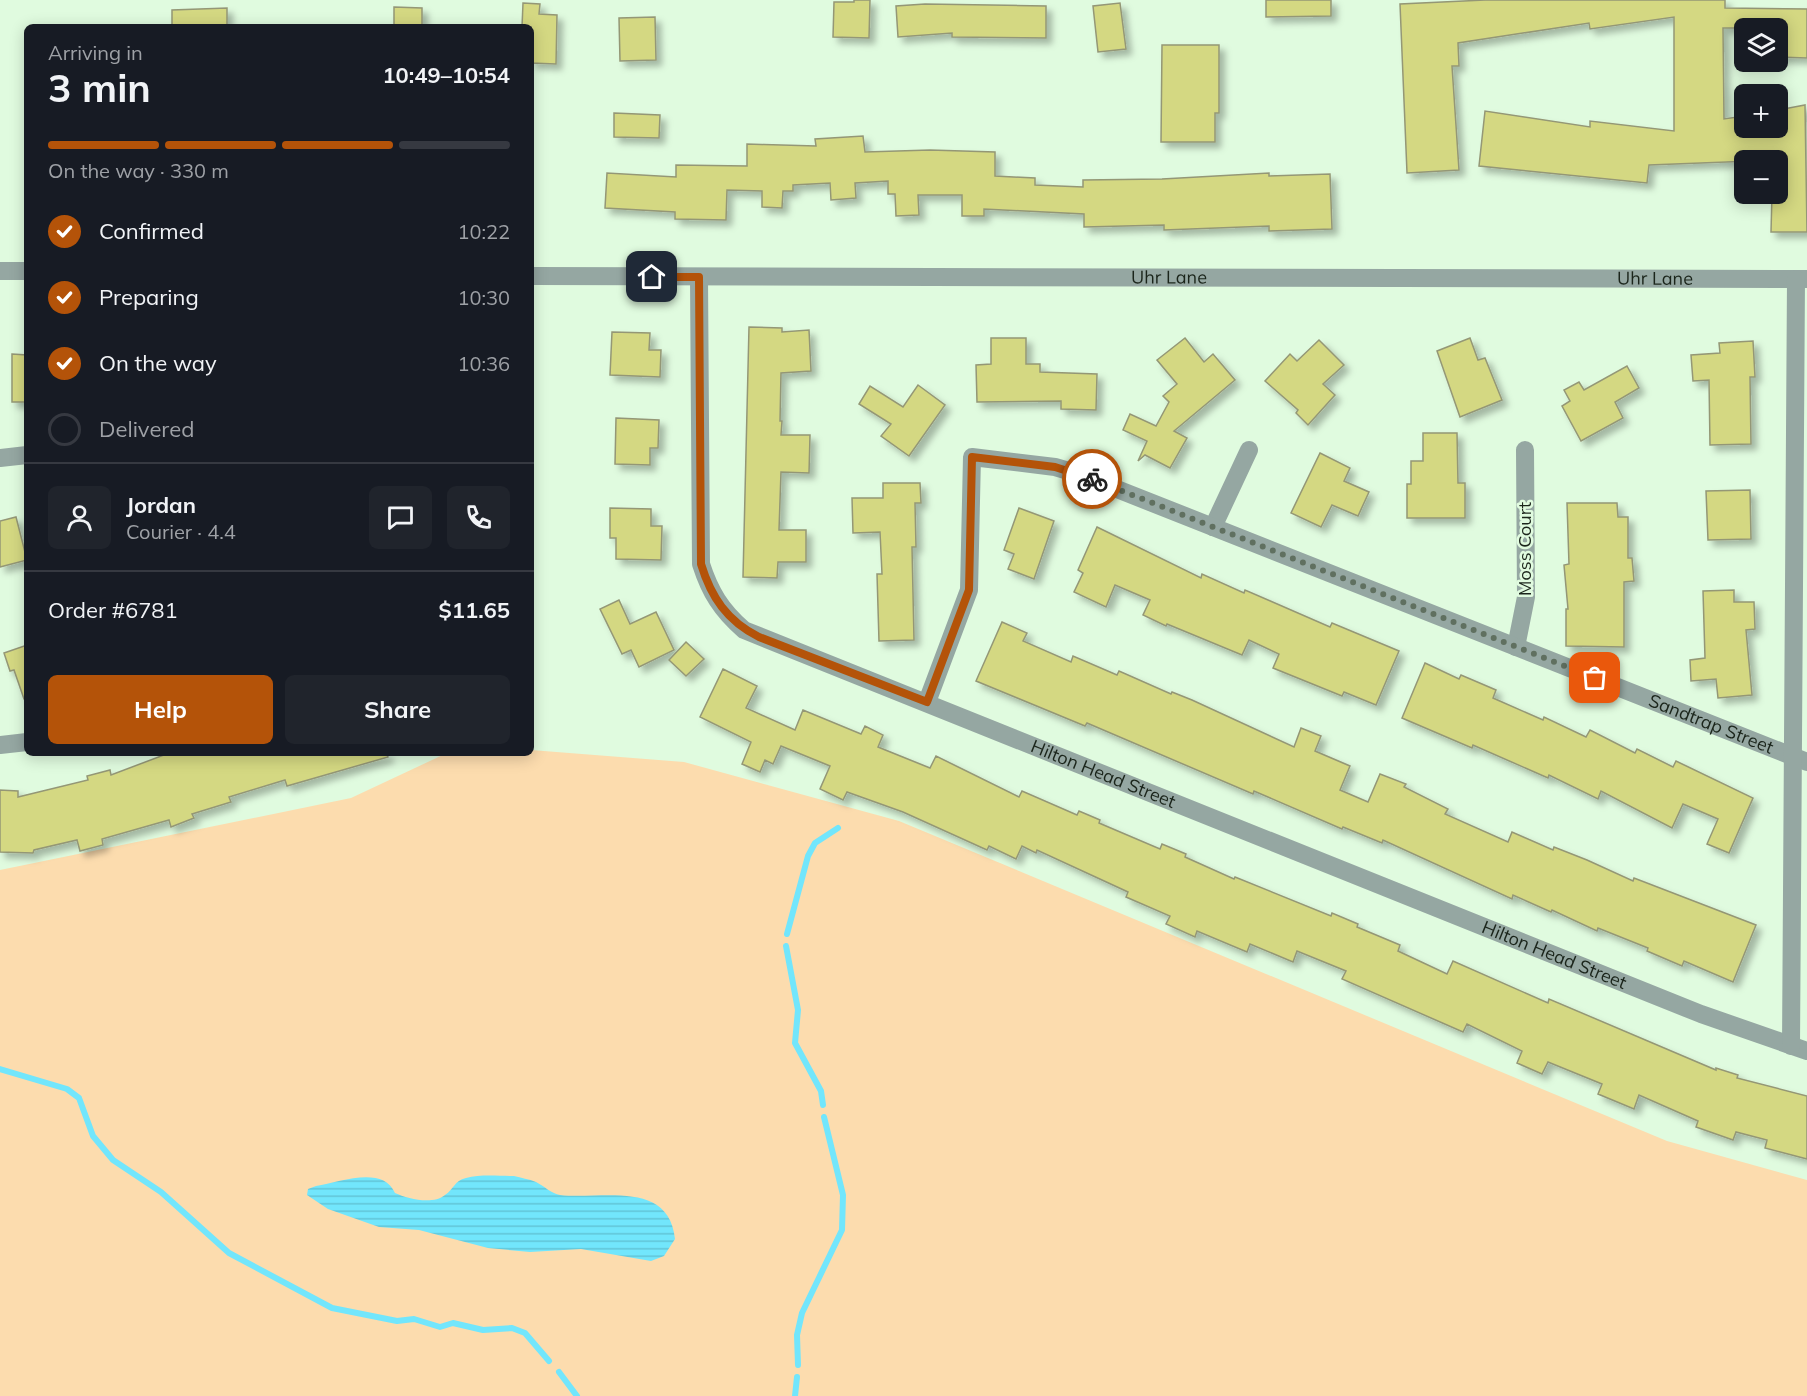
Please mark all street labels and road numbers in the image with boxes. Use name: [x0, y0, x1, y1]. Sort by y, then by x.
street label: Uhr Lane: [1131, 265, 1207, 289]
street label: Uhr Lane: [1617, 267, 1693, 290]
street label: Moss Court: [1513, 502, 1536, 596]
street label: Sandtrap Street: [1646, 689, 1777, 759]
street label: Hilton Head Street: [1028, 734, 1179, 813]
street label: Hilton Head Street: [1479, 915, 1630, 994]

